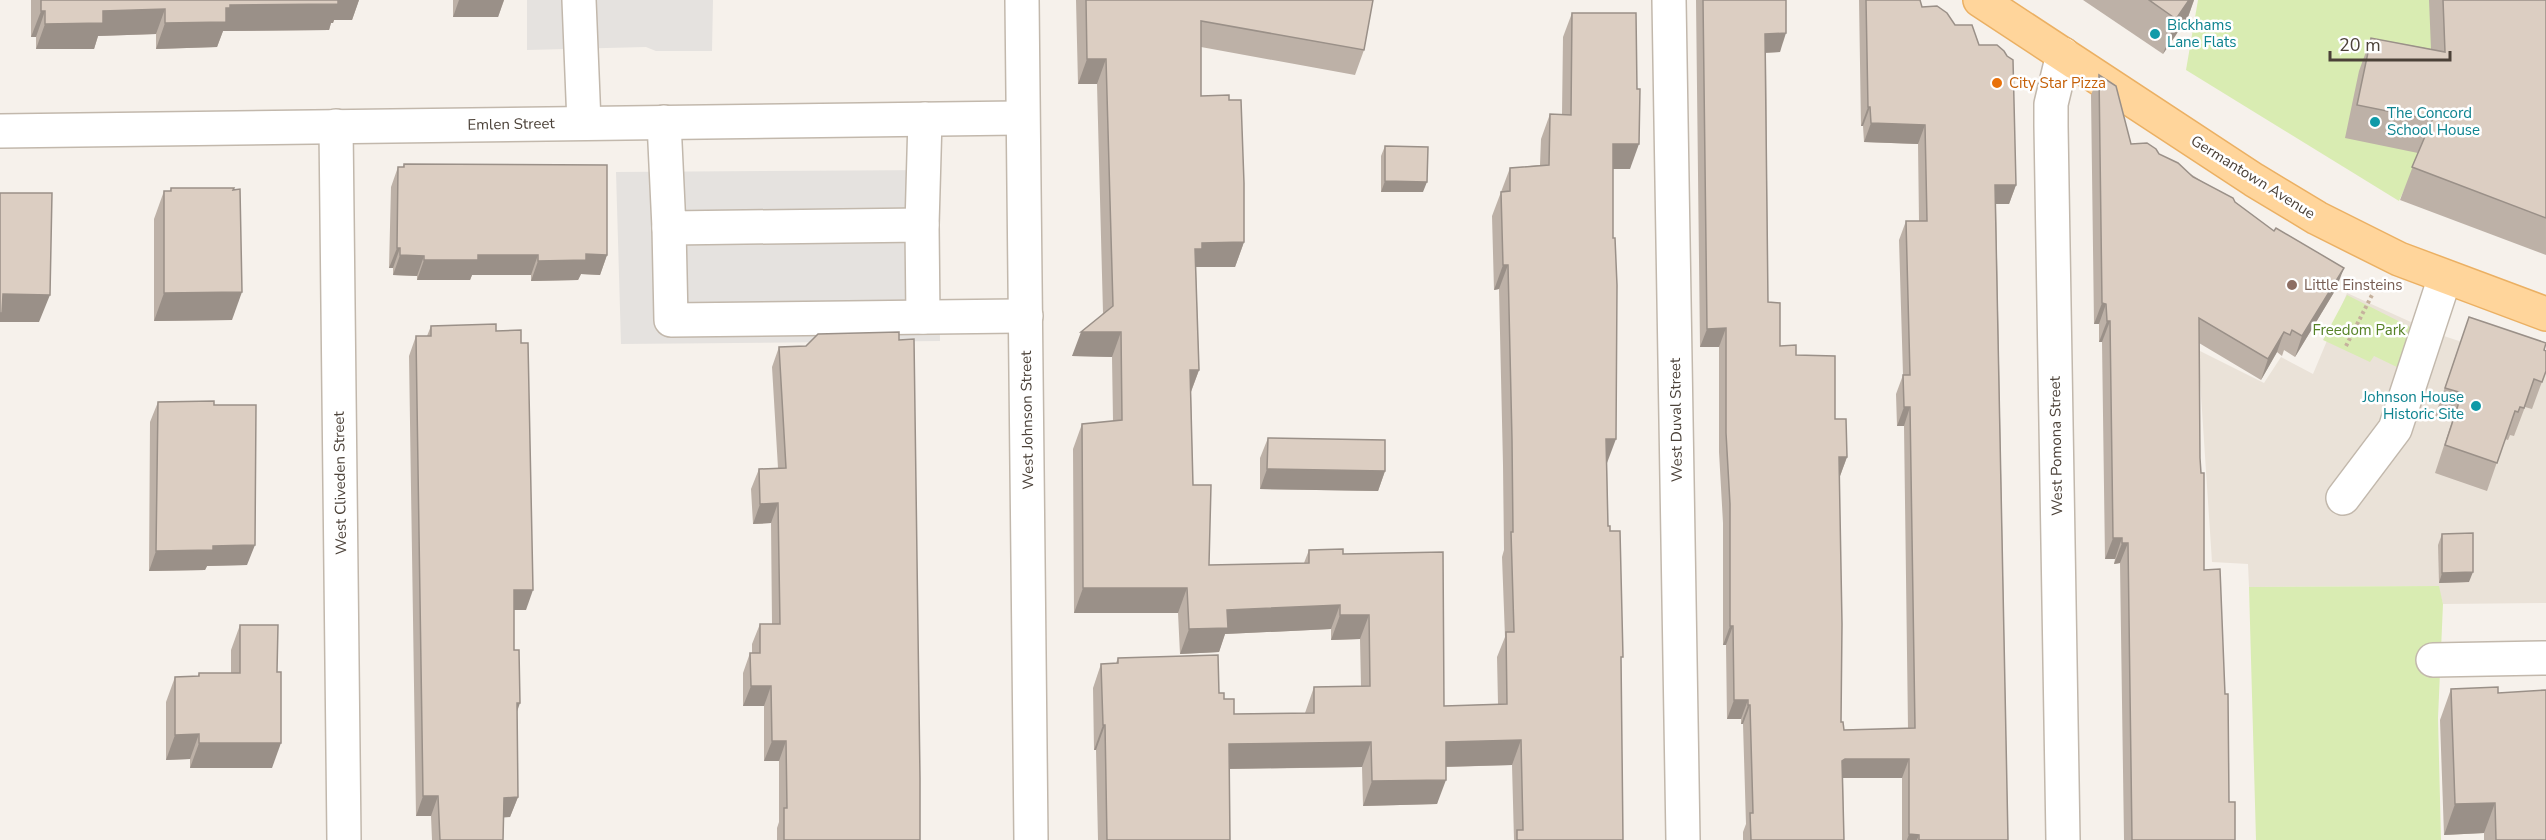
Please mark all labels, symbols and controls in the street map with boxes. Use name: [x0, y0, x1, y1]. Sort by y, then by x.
place label: Bickhams Lane Flats: [2167, 15, 2237, 52]
scale bar: [2330, 24, 2450, 62]
marker: Bickhams Lane Flats: [2148, 27, 2162, 41]
text: 20 m: [2339, 33, 2381, 57]
place label: City Star Pizza: [2009, 73, 2106, 93]
marker: City Star Pizza: [1990, 76, 2004, 90]
place label: The Concord School House: [2387, 103, 2480, 140]
street label: Emlen Street: [467, 113, 556, 135]
marker: The Concord School House: [2368, 115, 2382, 129]
street label: Germantown Avenue: [2187, 131, 2319, 223]
place label: Little Einsteins: [2304, 275, 2402, 295]
marker: Little Einsteins: [2285, 278, 2299, 292]
park label: Freedom Park: [2312, 320, 2406, 340]
street label: West Johnson Street: [1016, 350, 1038, 490]
street label: West Duval Street: [1665, 357, 1687, 482]
street label: West Pomona Street: [2045, 375, 2067, 516]
place label: Johnson House Historic Site: [2361, 387, 2464, 424]
marker: Johnson House Historic Site: [2469, 399, 2483, 413]
street label: West Cliveden Street: [329, 410, 351, 555]

